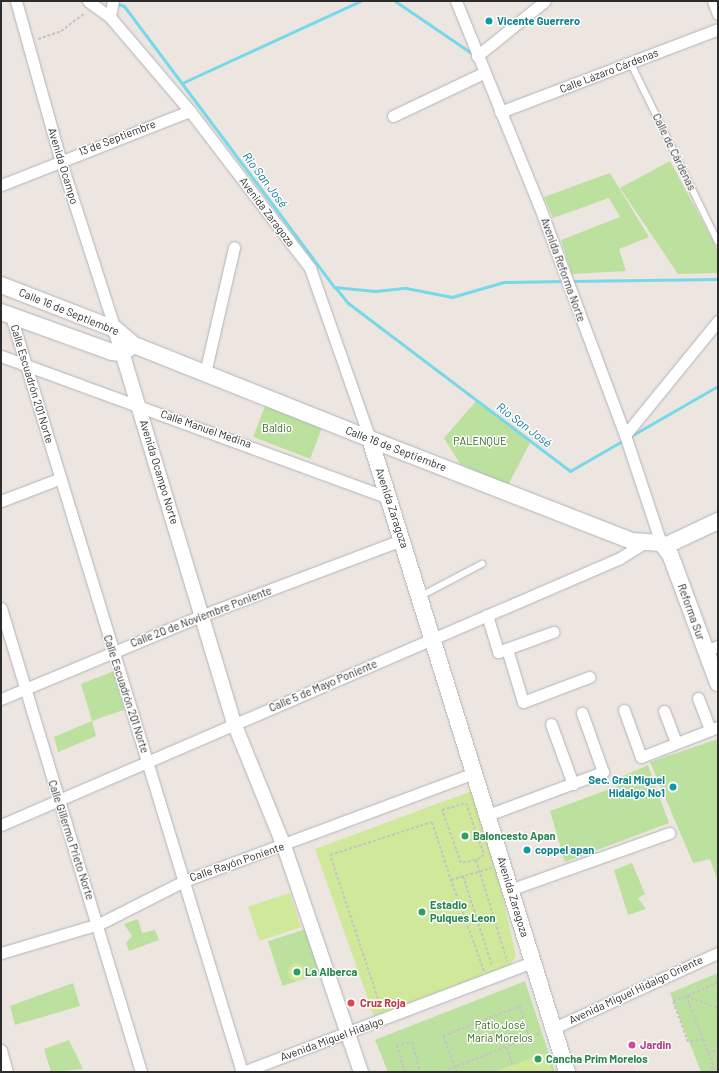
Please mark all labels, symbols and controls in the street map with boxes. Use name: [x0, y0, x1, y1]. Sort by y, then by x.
place label: Vicente Guerrero: [497, 14, 580, 28]
marker: Vicente Guerrero: [484, 16, 494, 26]
street label: Calle Lázaro Cárdenas: [558, 46, 660, 96]
street label: Calle de Cárdenas: [650, 111, 698, 193]
street label: 13 de Septiembre: [76, 117, 158, 159]
street label: Avenida Ocampo: [45, 126, 81, 206]
water label: Rio San José: [240, 150, 290, 210]
street label: Avenida Zaragoza: [237, 175, 297, 249]
street label: Avenida Reforma Norte: [538, 216, 588, 324]
street label: Calle 16 de Septiembre: [17, 286, 121, 338]
street label: Calle Escuadrón 201 Norte: [8, 323, 56, 445]
water label: Rio San José: [494, 400, 554, 450]
street label: Calle Manuel Medina: [159, 407, 253, 451]
street label: Avenida Ocampo Norte: [137, 418, 181, 526]
park label: Baldio: [262, 421, 292, 435]
street label: Calle 16 de Septiembre: [344, 424, 448, 474]
park label: PALENQUE: [453, 434, 507, 448]
street label: Avenida Zaragoza: [373, 466, 411, 550]
street label: Reforma Sur: [675, 582, 707, 642]
street label: Calle 20 de Noviembre Poniente: [128, 584, 274, 650]
street label: Calle Escuadrón 201 Norte: [101, 633, 151, 755]
street label: Calle 5 de Mayo Poniente: [267, 657, 379, 715]
place label: Sec. Gral Miguel Hidalgo No1: [589, 774, 665, 800]
street label: Calle Gillermo Prieto Norte: [45, 778, 97, 902]
marker: Sec. Gral Miguel Hidalgo No1: [668, 782, 678, 792]
place label: Baloncesto Apan: [473, 829, 556, 843]
marker: Baloncesto Apan: [460, 831, 470, 841]
street label: Calle Rayón Poniente: [188, 840, 286, 884]
place label: coppel apan: [535, 843, 594, 857]
marker: coppel apan: [522, 845, 532, 855]
street label: Avenida Zaragoza: [494, 855, 532, 939]
place label: Estadio Pulques Leon: [430, 899, 496, 925]
marker: Estadio Pulques Leon: [417, 907, 427, 917]
street label: Avenida Miguel Hidalgo Oriente: [567, 953, 705, 1027]
place label: La Alberca: [305, 965, 357, 979]
marker: La Alberca: [292, 967, 302, 977]
place label: Cruz Roja: [360, 996, 406, 1010]
marker: Cruz Roja: [345, 997, 357, 1009]
street label: Avenida Miguel Hidalgo: [279, 1014, 385, 1064]
park label: Patio José Maria Morelos: [467, 1019, 533, 1045]
place label: Jardin: [640, 1038, 671, 1052]
marker: Jardin: [627, 1040, 637, 1050]
place label: Cancha Prim Morelos: [546, 1052, 648, 1066]
marker: Cancha Prim Morelos: [533, 1054, 543, 1064]

